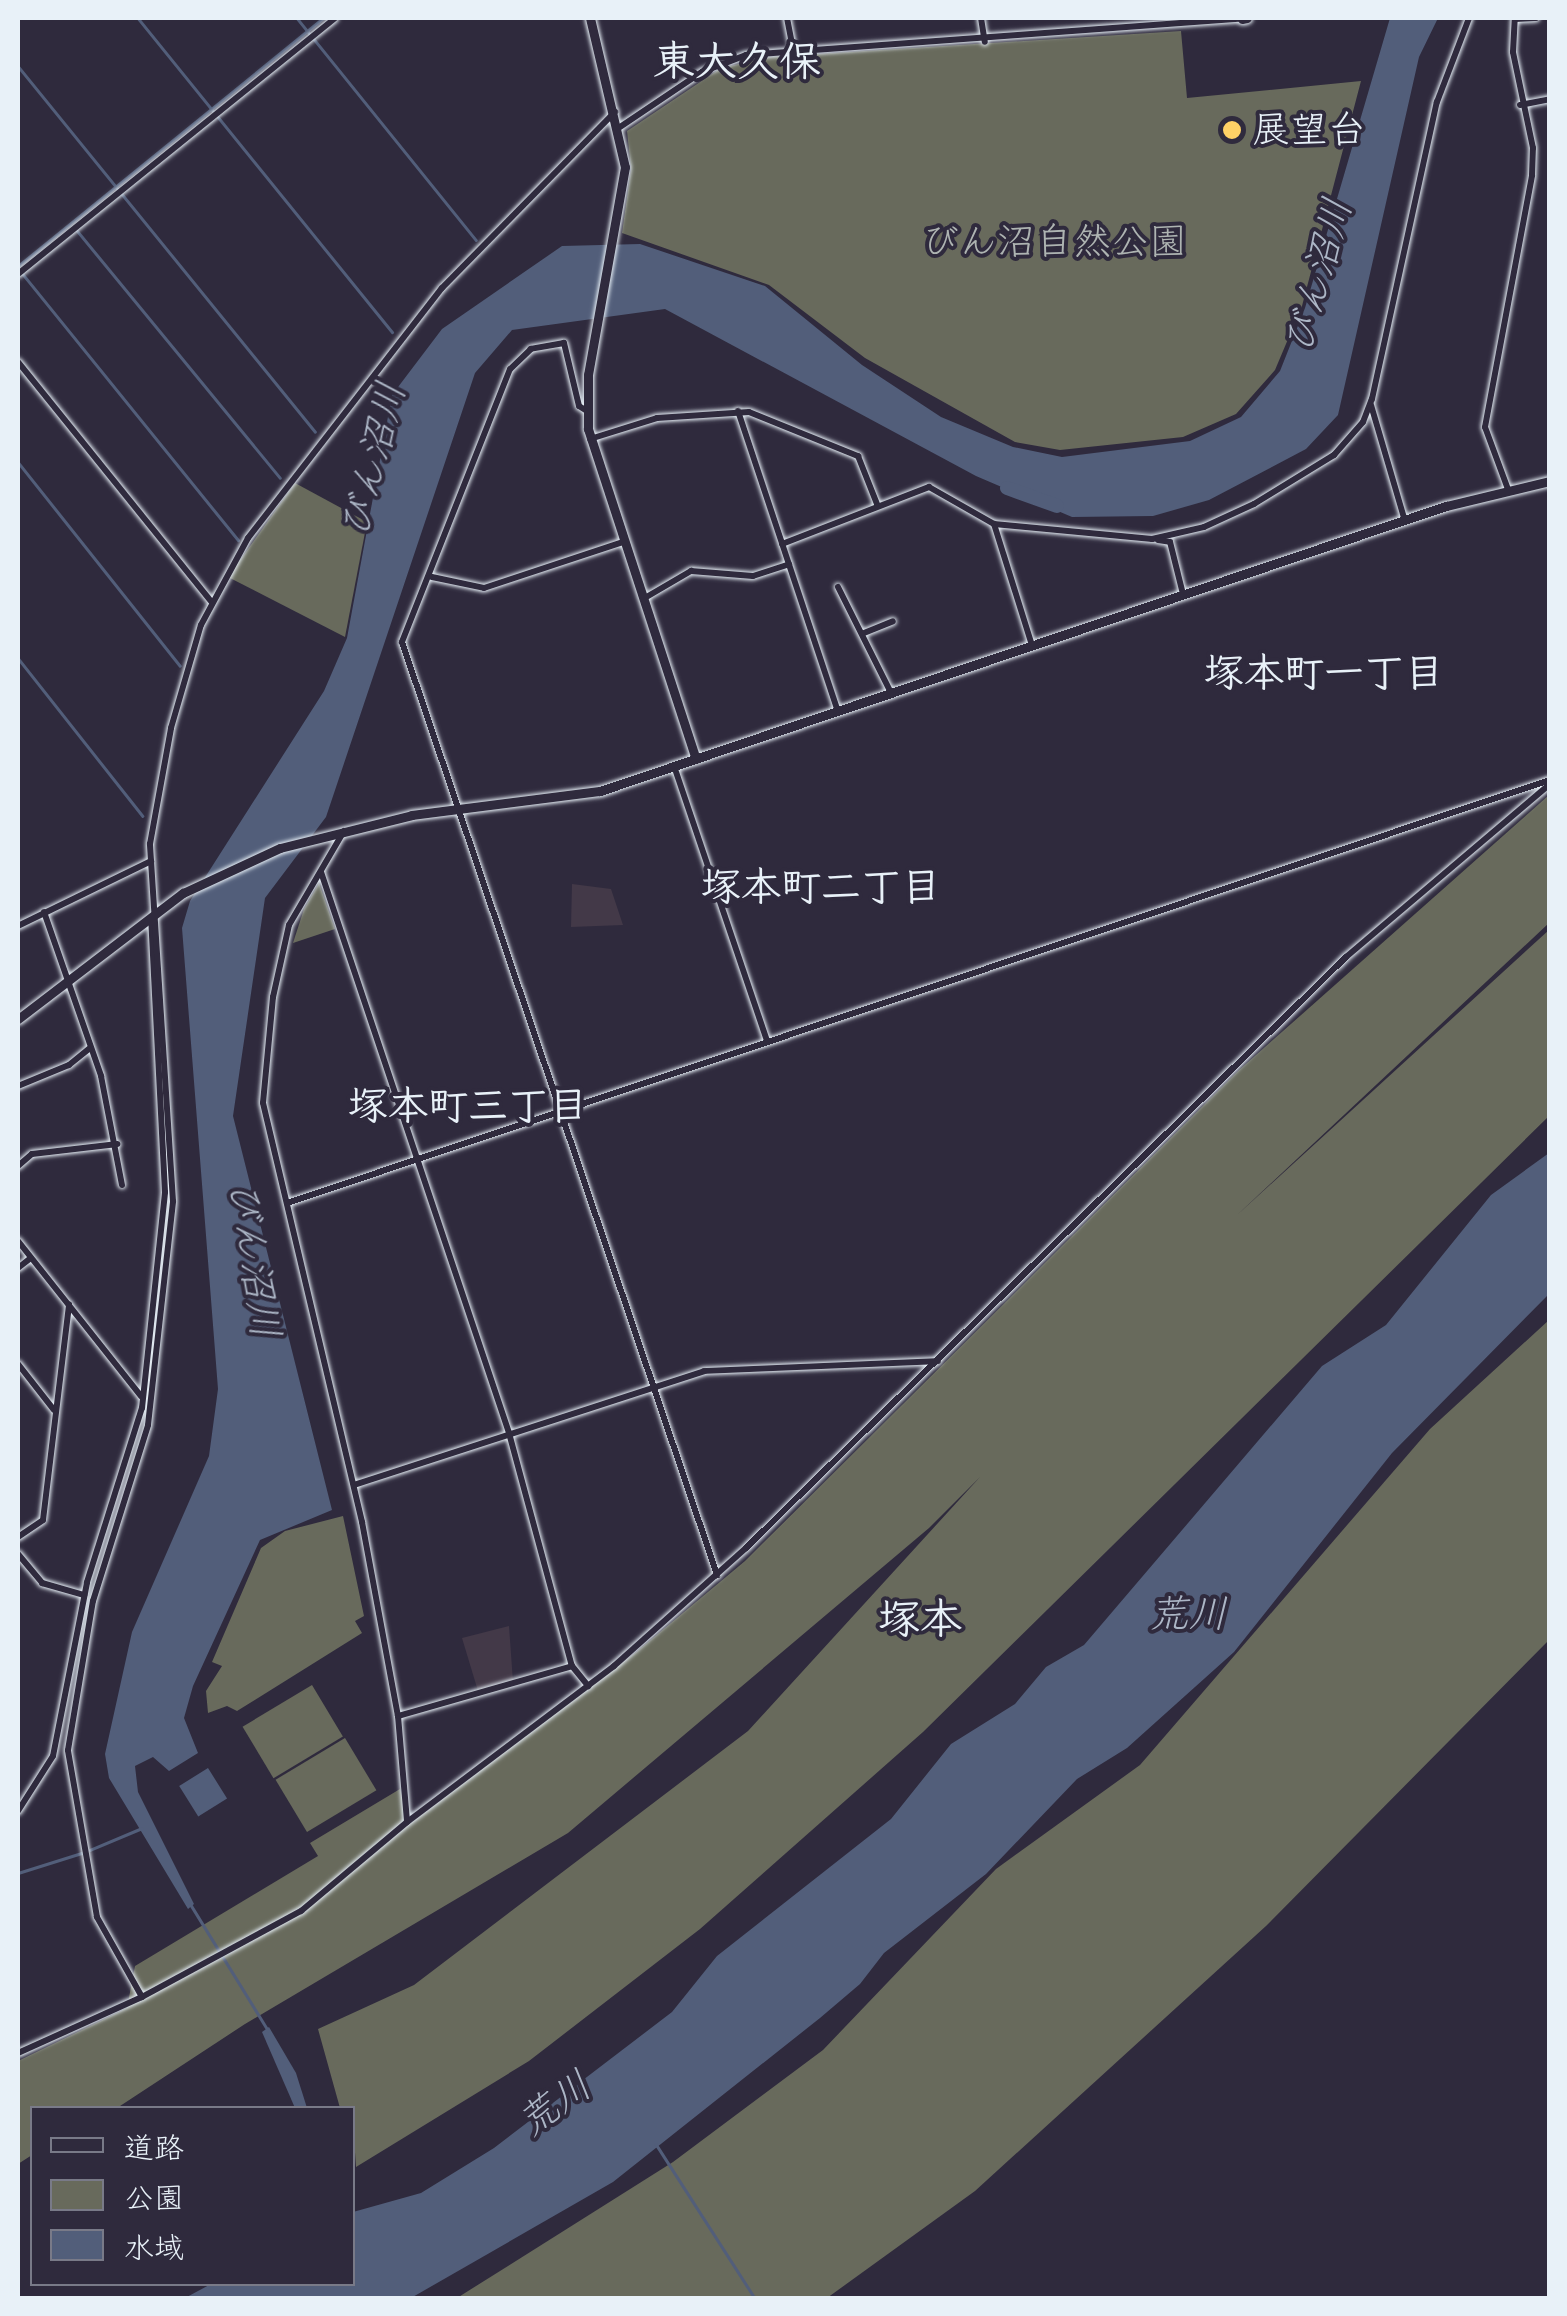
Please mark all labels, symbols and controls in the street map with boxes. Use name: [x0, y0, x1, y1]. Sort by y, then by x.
district label: 東大久保: [653, 36, 821, 86]
place label: 展望台: [1252, 107, 1366, 153]
marker: 展望台: [1221, 119, 1243, 141]
water label: びん沼川: [1273, 193, 1361, 359]
park label: びん沼自然公園: [921, 219, 1187, 265]
water label: びん沼川: [329, 377, 415, 543]
district label: 塚本町一丁目: [1204, 648, 1444, 696]
district label: 塚本町二丁目: [701, 862, 941, 910]
district label: 塚本町三丁目: [348, 1081, 588, 1129]
water label: びん沼川: [219, 1176, 291, 1342]
water label: 荒川: [1148, 1589, 1228, 1637]
district label: 塚本: [878, 1594, 962, 1644]
water label: 荒川: [508, 2060, 600, 2146]
legend: [30, 2106, 355, 2286]
text: 道路: [124, 2129, 184, 2166]
text: 公園: [124, 2179, 184, 2216]
text: 水域: [124, 2229, 184, 2266]

